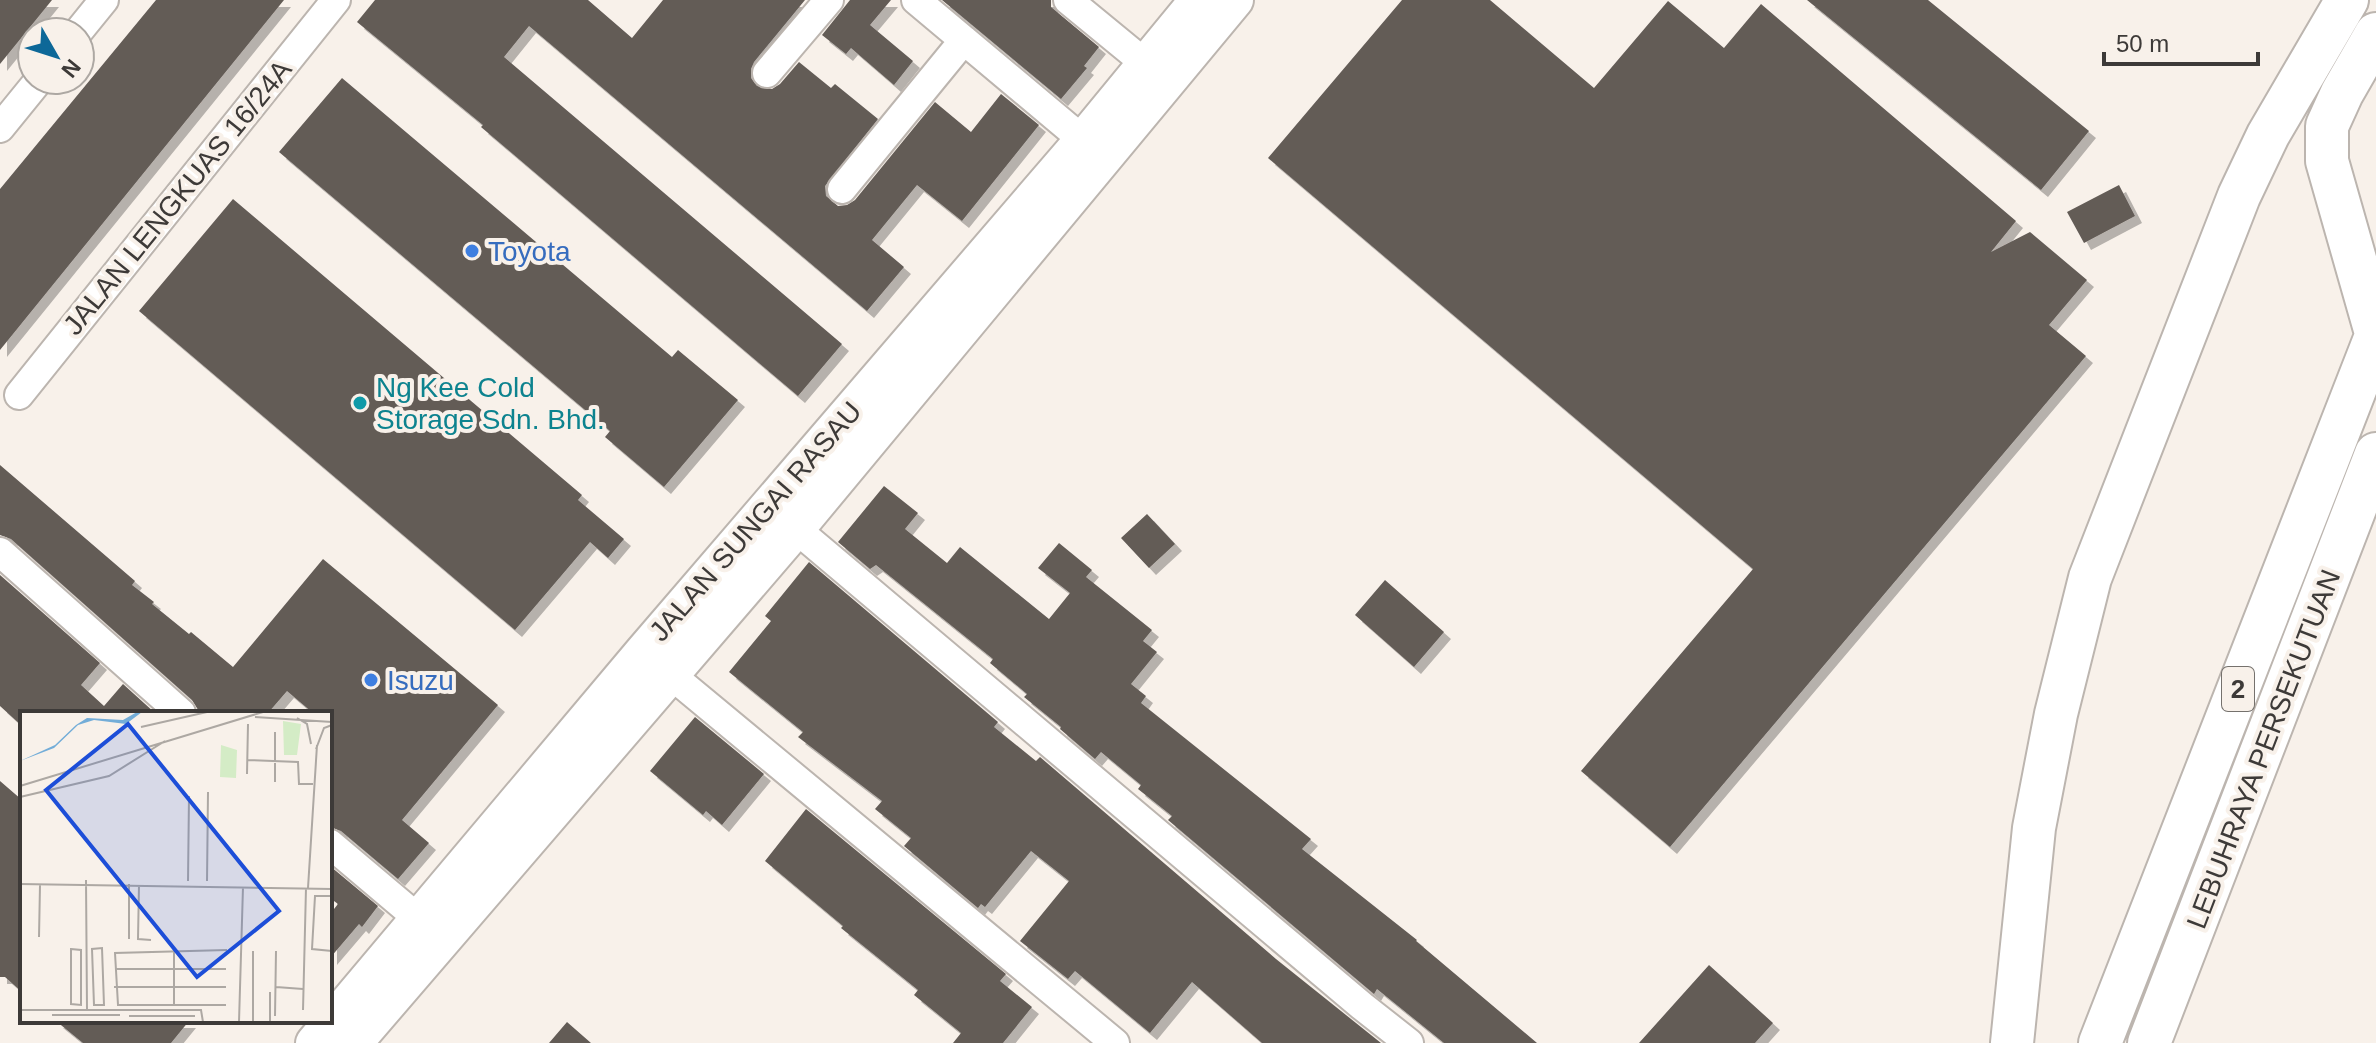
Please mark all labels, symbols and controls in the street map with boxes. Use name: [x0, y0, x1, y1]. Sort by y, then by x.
north arrow: [16, 16, 96, 96]
scale bar: [2104, 16, 2258, 66]
text: 50 m: [2116, 30, 2169, 57]
street label: JALAN LENGKUAS 16/24A: [56, 53, 298, 341]
place label: Toyota: [488, 236, 571, 267]
marker: Toyota: [463, 242, 481, 260]
place label: Ng Kee Cold Storage Sdn. Bhd.: [376, 372, 605, 435]
marker: Ng Kee Cold Storage Sdn. Bhd.: [351, 394, 369, 412]
street label: JALAN SUNGAI RASAU: [643, 395, 868, 647]
street label: LEBUHRAYA PERSEKUTUAN: [2181, 565, 2346, 933]
place label: Isuzu: [387, 665, 454, 696]
road number: 2: [2222, 667, 2254, 711]
marker: Isuzu: [362, 671, 380, 689]
inset map: [20, 711, 332, 1023]

